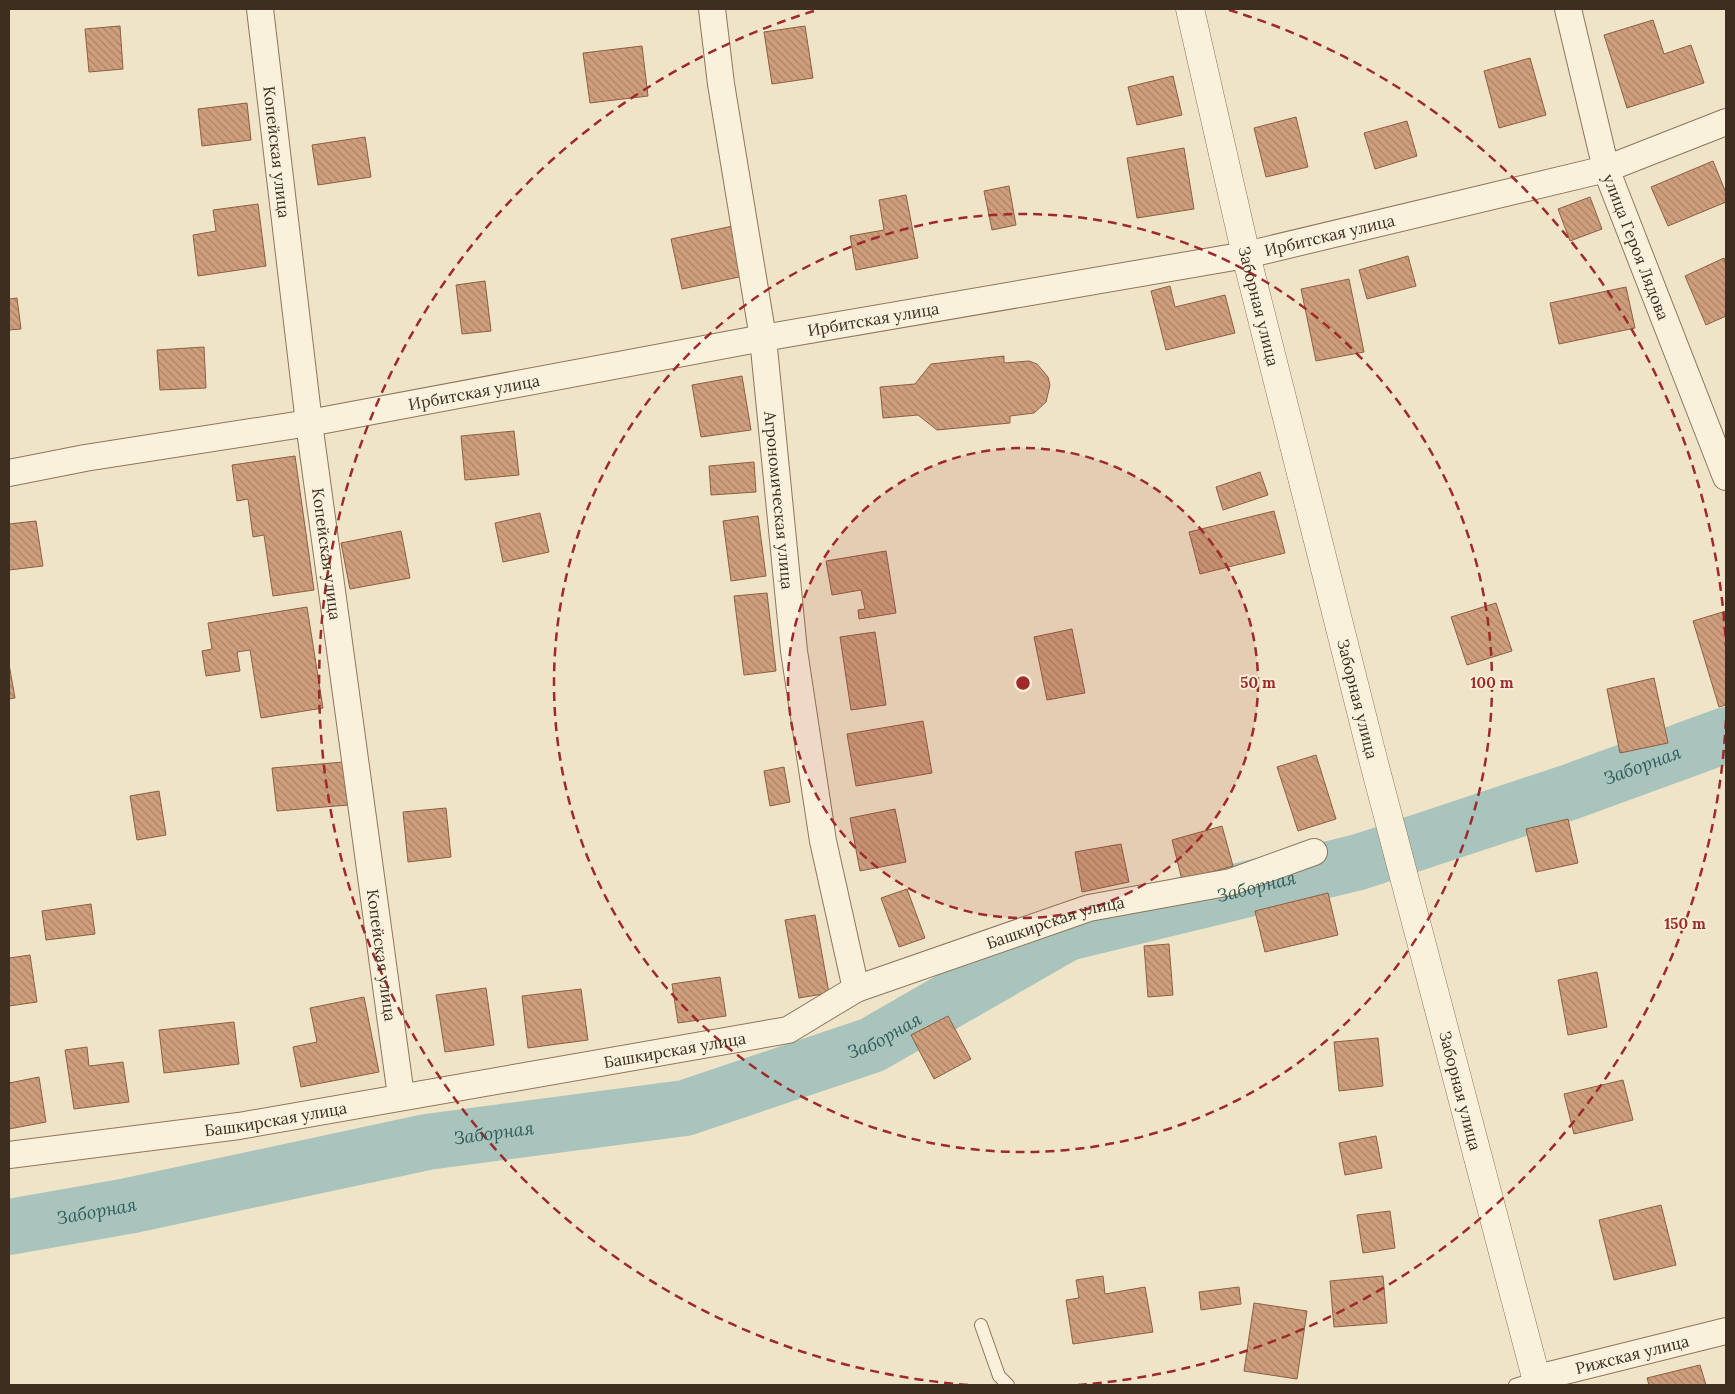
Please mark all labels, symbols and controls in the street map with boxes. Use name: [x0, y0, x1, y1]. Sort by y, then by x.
street label: Копейская улица: [259, 85, 295, 219]
street label: улица Героя Лядова: [1599, 171, 1674, 323]
street label: Ирбитская улица: [1262, 210, 1397, 260]
street label: Заборная улица: [1234, 244, 1284, 368]
street label: Ирбитская улица: [806, 298, 941, 340]
street label: Ирбитская улица: [407, 370, 541, 414]
street label: Агрономическая улица: [760, 409, 798, 590]
street label: Копейская улица: [308, 487, 346, 621]
street label: Заборная улица: [1333, 637, 1383, 761]
text: 50 m: [1240, 673, 1276, 692]
text: 100 m: [1471, 673, 1514, 692]
centre of rings: [1014, 674, 1032, 692]
water label: Заборная: [1601, 740, 1684, 790]
water label: Заборная: [1215, 866, 1298, 907]
street label: Копейская улица: [363, 888, 401, 1022]
street label: Башкирская улица: [983, 892, 1126, 953]
text: 150 m: [1664, 914, 1706, 933]
water label: Заборная: [844, 1007, 925, 1064]
street label: Башкирская улица: [602, 1028, 747, 1072]
street label: Заборная улица: [1435, 1029, 1486, 1153]
street label: Башкирская улица: [203, 1097, 348, 1140]
water label: Заборная: [452, 1116, 535, 1149]
water label: Заборная: [55, 1193, 138, 1229]
street label: Рижская улица: [1573, 1331, 1691, 1378]

